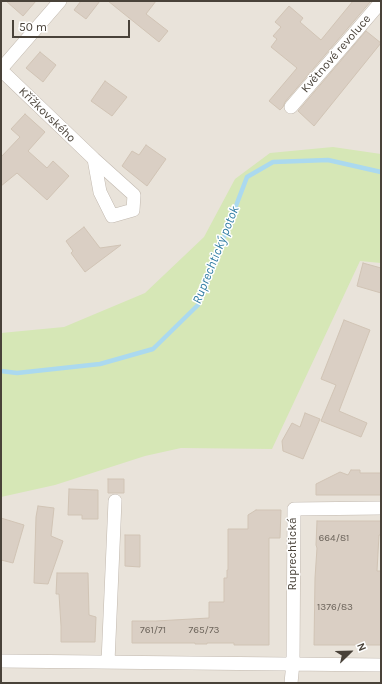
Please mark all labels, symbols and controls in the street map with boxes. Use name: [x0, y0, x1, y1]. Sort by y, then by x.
scale bar: [14, 12, 132, 38]
street label: Květnové revoluce: [298, 12, 374, 96]
text: 50 m: [19, 20, 47, 34]
street label: Křížkovského: [16, 84, 78, 146]
water label: Ruprechtický potok: [189, 204, 243, 306]
street label: Ruprechtická: [286, 517, 300, 591]
house number: 664/81: [319, 532, 349, 544]
house number: 1376/83: [317, 601, 353, 613]
house number: 761/71: [140, 624, 166, 636]
house number: 765/73: [189, 624, 219, 636]
north arrow: [330, 632, 370, 672]
text: N: [354, 641, 369, 653]

